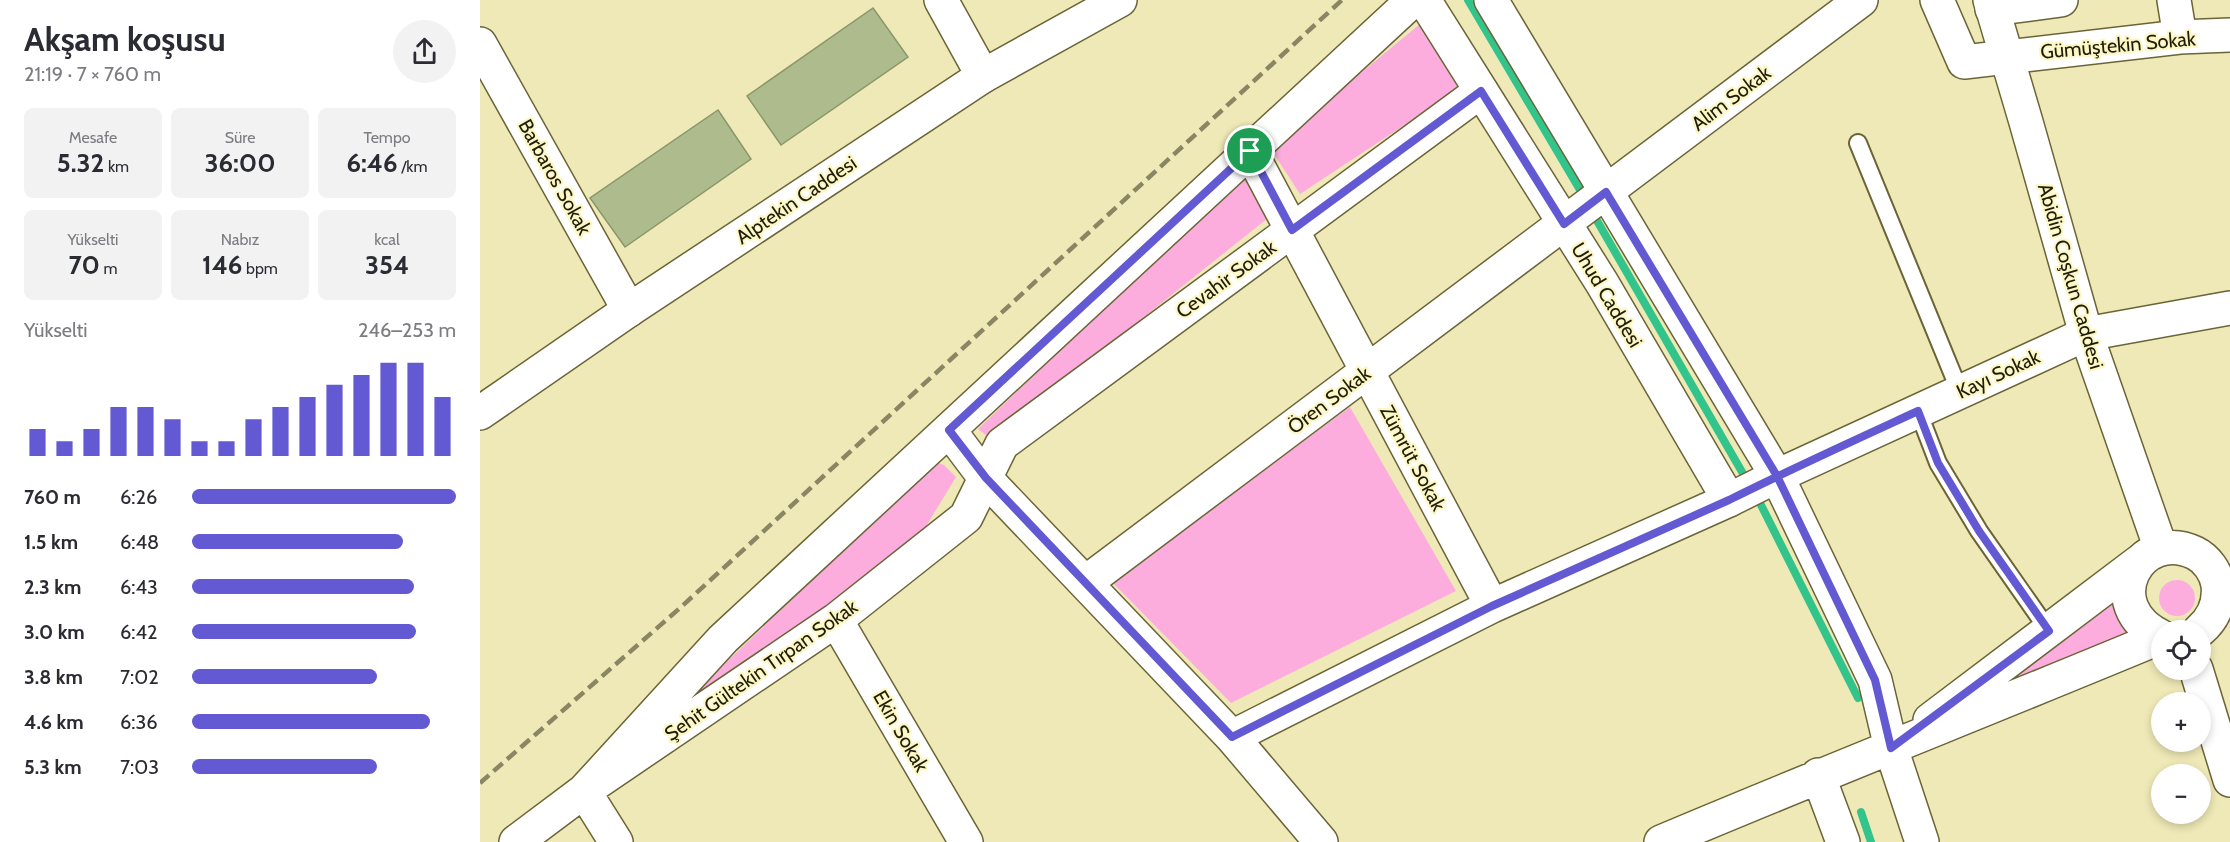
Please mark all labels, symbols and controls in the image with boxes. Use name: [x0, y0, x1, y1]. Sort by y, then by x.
text: Akşam koşusu: [24, 19, 226, 59]
button: share: [393, 20, 456, 83]
street label: Gümüştekin Sokak: [2039, 26, 2197, 64]
street label: Alim Sokak: [1687, 60, 1776, 136]
text: 21:19 · 7 × 760 m: [24, 62, 161, 86]
street label: Barbaros Sokak: [513, 115, 597, 239]
pin: [1224, 125, 1275, 176]
text: Mesafe: [69, 128, 117, 147]
text: Süre: [225, 128, 255, 147]
text: Tempo: [363, 128, 411, 147]
icon: arrive: [1233, 134, 1266, 167]
text: 5.32: [57, 147, 104, 179]
text: 36:00: [204, 147, 276, 179]
text: 6:46: [346, 147, 398, 179]
street label: Alptekin Caddesi: [731, 151, 861, 249]
text: km: [104, 157, 129, 176]
text: /km: [398, 157, 428, 176]
street label: Abidin Coşkun Caddesi: [2033, 180, 2109, 372]
text: Yükselti: [68, 230, 118, 249]
text: Nabız: [221, 230, 259, 249]
text: kcal: [374, 230, 400, 249]
street label: Cevahir Sokak: [1171, 235, 1281, 323]
street label: Uhud Caddesi: [1566, 238, 1648, 352]
text: 70: [68, 249, 100, 281]
text: 146: [202, 249, 242, 281]
text: 354: [365, 249, 409, 281]
text: m: [100, 259, 118, 278]
text: bpm: [242, 259, 278, 278]
text: Yükselti: [24, 318, 88, 342]
text: 246–253 m: [358, 318, 456, 342]
street label: Kayı Sokak: [1952, 344, 2044, 404]
street label: Ören Sokak: [1283, 361, 1375, 439]
street label: Zümrüt Sokak: [1375, 401, 1451, 515]
text: 760 m: [24, 485, 81, 509]
text: 6:26: [120, 485, 157, 509]
text: 1.5 km: [24, 530, 78, 554]
text: 6:48: [120, 530, 159, 554]
text: 2.3 km: [24, 575, 81, 599]
text: 6:43: [120, 575, 158, 599]
street label: Şehit Gültekin Tırpan Sokak: [660, 594, 862, 746]
text: 3.0 km: [24, 620, 85, 644]
text: 6:42: [120, 620, 158, 644]
map controls: [2151, 620, 2211, 824]
button: locate: [2151, 620, 2211, 680]
text: 3.8 km: [24, 665, 83, 689]
text: 7:02: [120, 665, 159, 689]
street label: Ekin Sokak: [868, 686, 934, 776]
button: +: [2151, 692, 2211, 752]
text: 4.6 km: [24, 710, 84, 734]
text: 6:36: [120, 710, 158, 734]
text: 5.3 km: [24, 755, 82, 779]
text: 7:03: [120, 755, 159, 779]
button: −: [2151, 764, 2211, 824]

